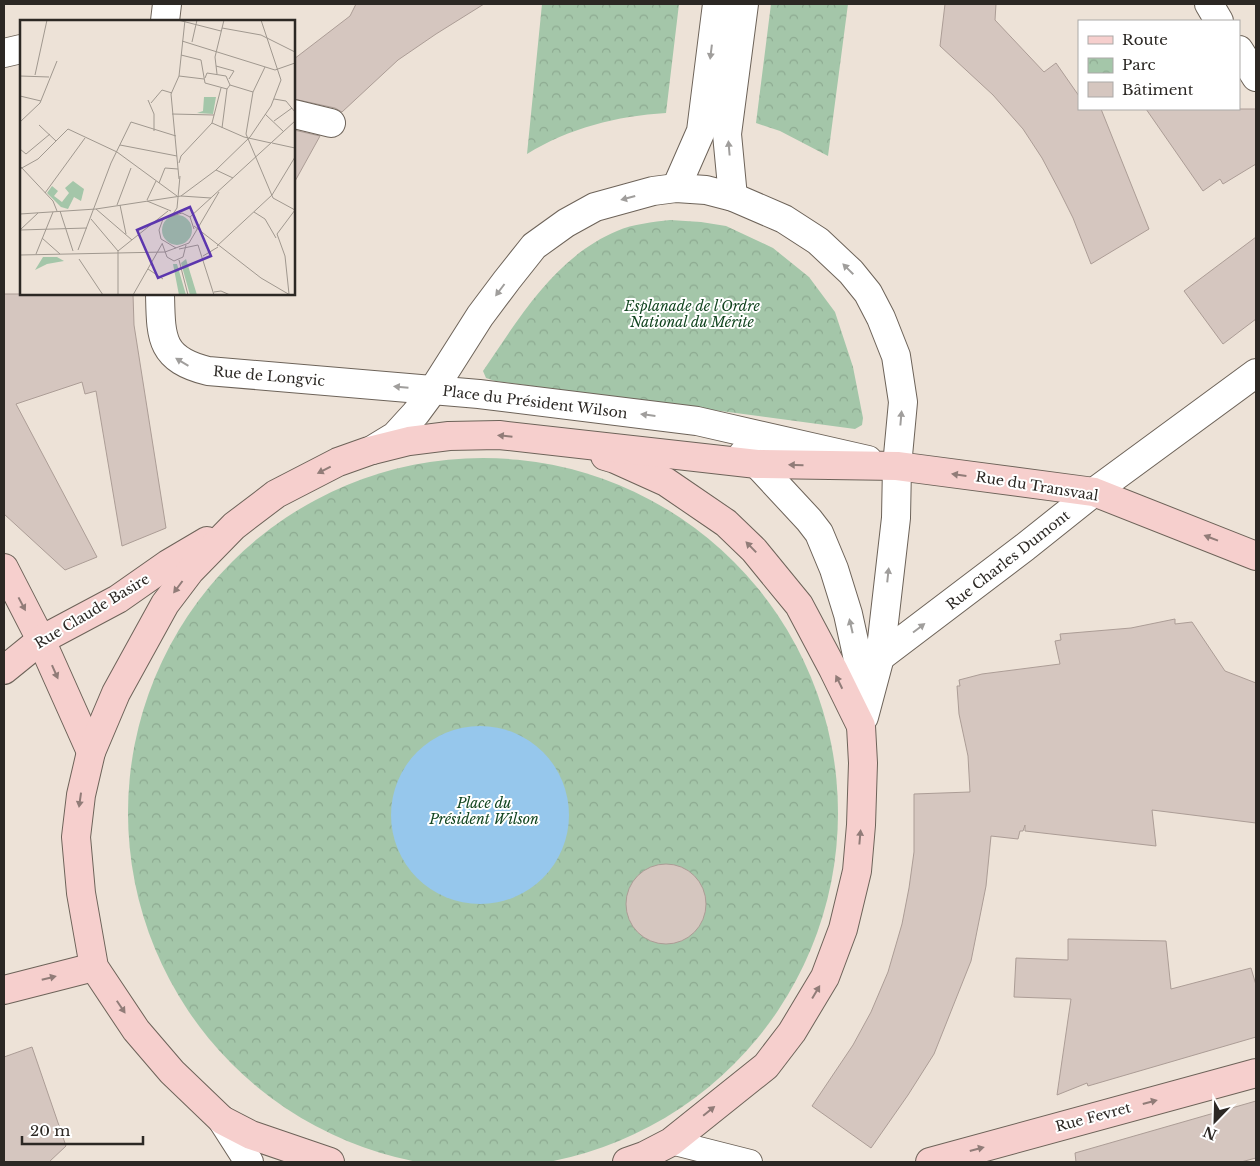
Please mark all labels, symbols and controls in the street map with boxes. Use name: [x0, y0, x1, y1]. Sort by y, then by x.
inset map: [20, 20, 295, 295]
legend: [1078, 20, 1240, 110]
text: Route: [1122, 30, 1168, 49]
one-way arrow: [707, 44, 715, 60]
text: Parc: [1122, 55, 1155, 74]
text: Bâtiment: [1122, 80, 1194, 99]
one-way arrow: [724, 140, 732, 156]
one-way arrow: [621, 194, 636, 202]
one-way arrow: [842, 264, 854, 276]
one-way arrow: [495, 283, 505, 296]
park label: Esplanade de l'Ordre National du Mérite: [623, 297, 760, 331]
one-way arrow: [176, 357, 189, 366]
street label: Rue de Longvic: [212, 362, 326, 390]
street label: Place du Président Wilson: [441, 382, 629, 422]
one-way arrow: [392, 383, 408, 391]
one-way arrow: [898, 409, 906, 425]
one-way arrow: [640, 411, 656, 419]
one-way arrow: [497, 431, 513, 439]
one-way arrow: [787, 461, 803, 469]
one-way arrow: [316, 466, 331, 474]
street label: Rue du Transvaal: [974, 467, 1100, 505]
one-way arrow: [951, 470, 967, 478]
street label: Rue Charles Dumont: [943, 506, 1074, 614]
one-way arrow: [1203, 534, 1218, 542]
one-way arrow: [745, 541, 757, 553]
one-way arrow: [885, 567, 893, 583]
street label: Rue Claude Basire: [31, 570, 153, 652]
one-way arrow: [172, 580, 183, 593]
one-way arrow: [18, 597, 27, 611]
one-way arrow: [846, 618, 854, 633]
one-way arrow: [912, 623, 926, 633]
one-way arrow: [52, 665, 60, 679]
one-way arrow: [835, 675, 843, 690]
one-way arrow: [76, 792, 84, 808]
park label: Place du Président Wilson: [428, 794, 539, 828]
one-way arrow: [857, 829, 865, 845]
one-way arrow: [41, 974, 56, 982]
one-way arrow: [811, 985, 820, 998]
one-way arrow: [116, 1001, 126, 1014]
north arrow: [1190, 1096, 1240, 1146]
one-way arrow: [1143, 1097, 1158, 1105]
street label: Rue Fevret: [1053, 1098, 1133, 1136]
one-way arrow: [702, 1106, 715, 1117]
scale bar: [22, 1114, 144, 1146]
text: 20 m: [30, 1121, 70, 1140]
text: N: [1200, 1122, 1219, 1144]
one-way arrow: [969, 1145, 984, 1153]

